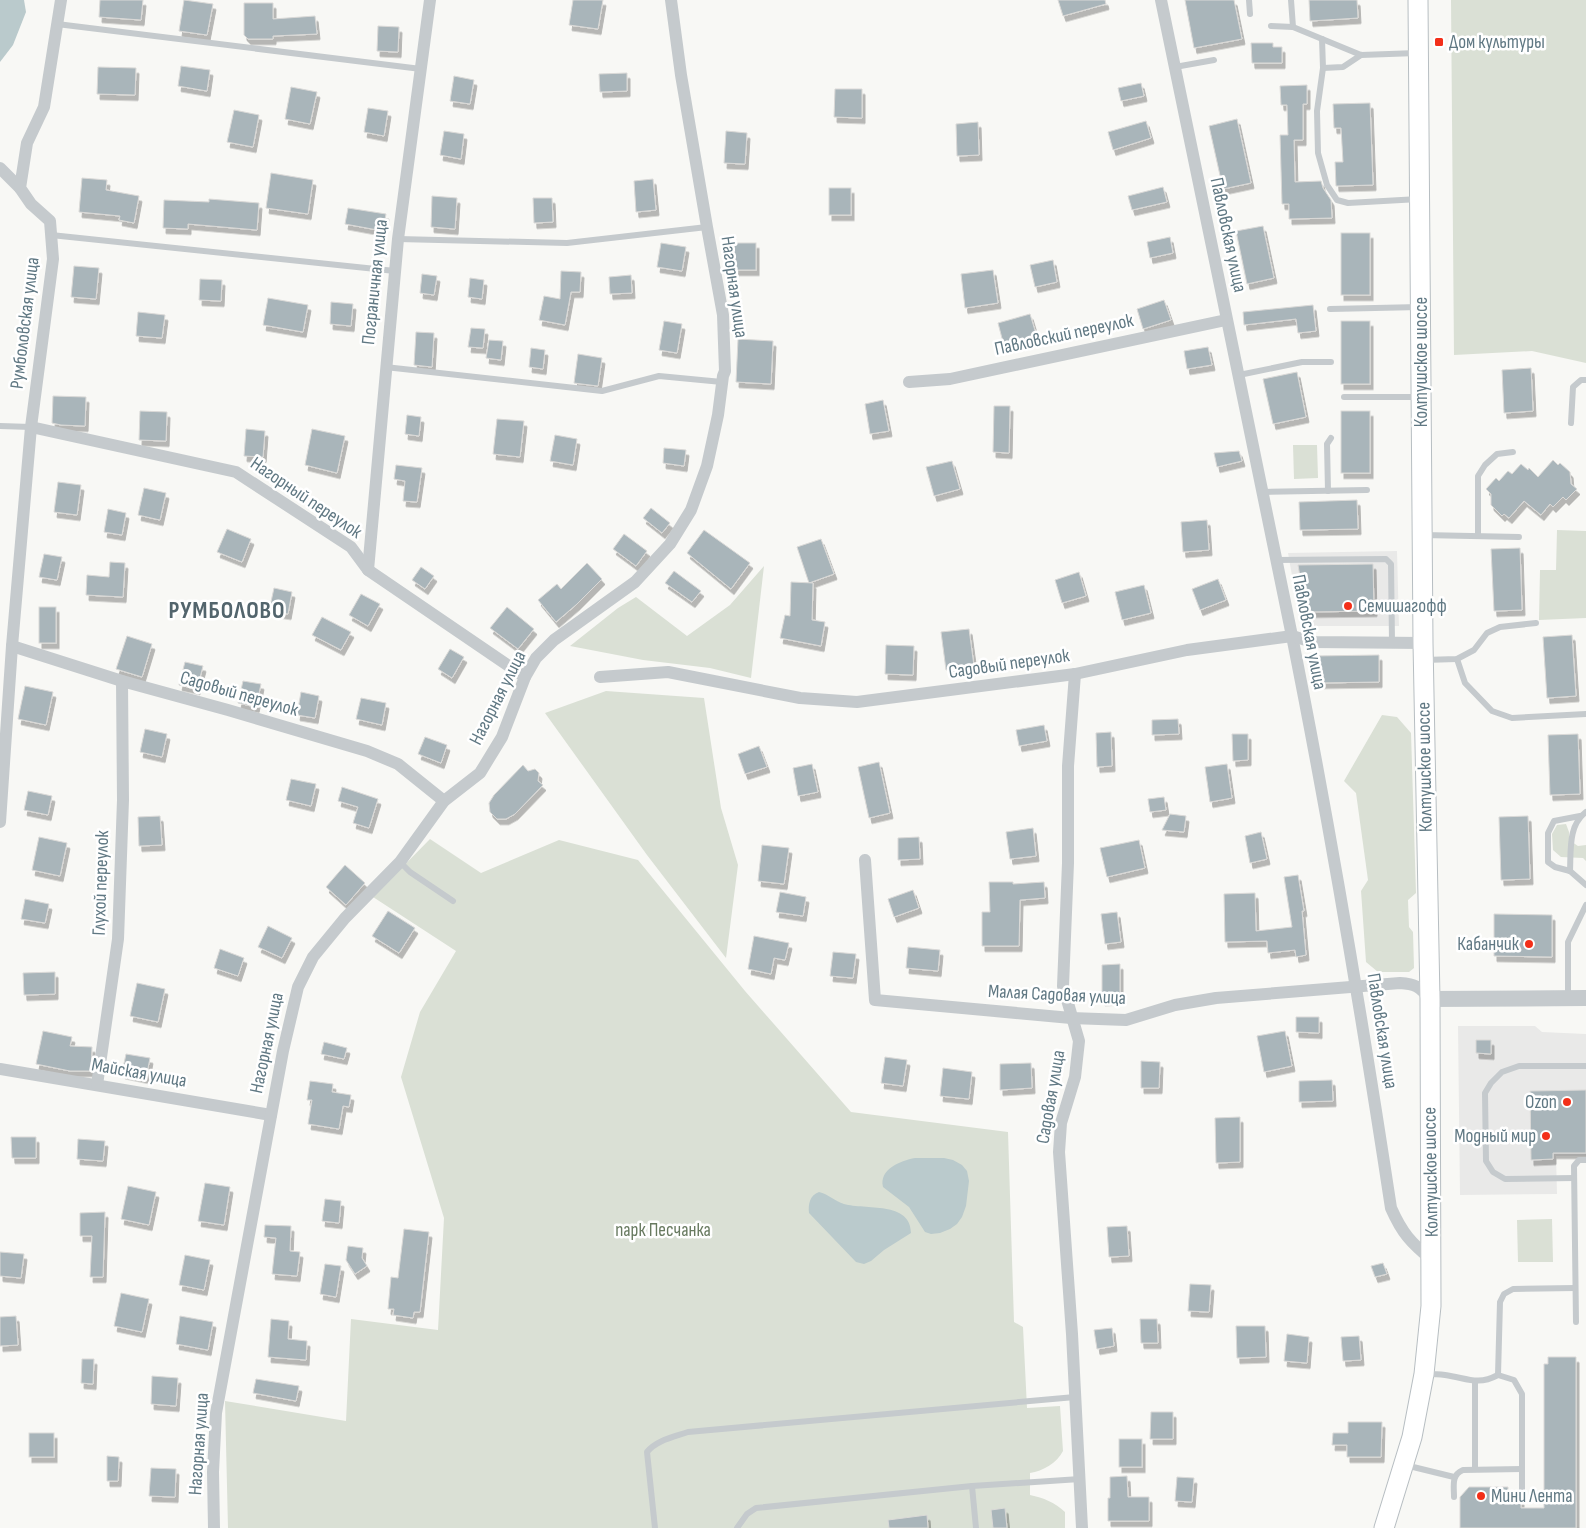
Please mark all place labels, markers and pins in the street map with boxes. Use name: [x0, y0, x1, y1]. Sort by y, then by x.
place label: Дом культуры: [1449, 31, 1545, 54]
marker: Дом культуры: [1433, 36, 1445, 48]
place label: Семишагофф: [1358, 595, 1447, 618]
marker: Семишагофф: [1342, 600, 1354, 612]
place label: Кабанчик: [1457, 933, 1520, 956]
marker: Кабанчик: [1523, 938, 1535, 950]
place label: Ozon: [1525, 1091, 1557, 1114]
marker: Ozon: [1561, 1096, 1573, 1108]
place label: Модный мир: [1454, 1125, 1536, 1148]
marker: Модный мир: [1540, 1130, 1552, 1142]
place label: Мини Лента: [1491, 1485, 1573, 1508]
marker: Мини Лента: [1475, 1490, 1487, 1502]

